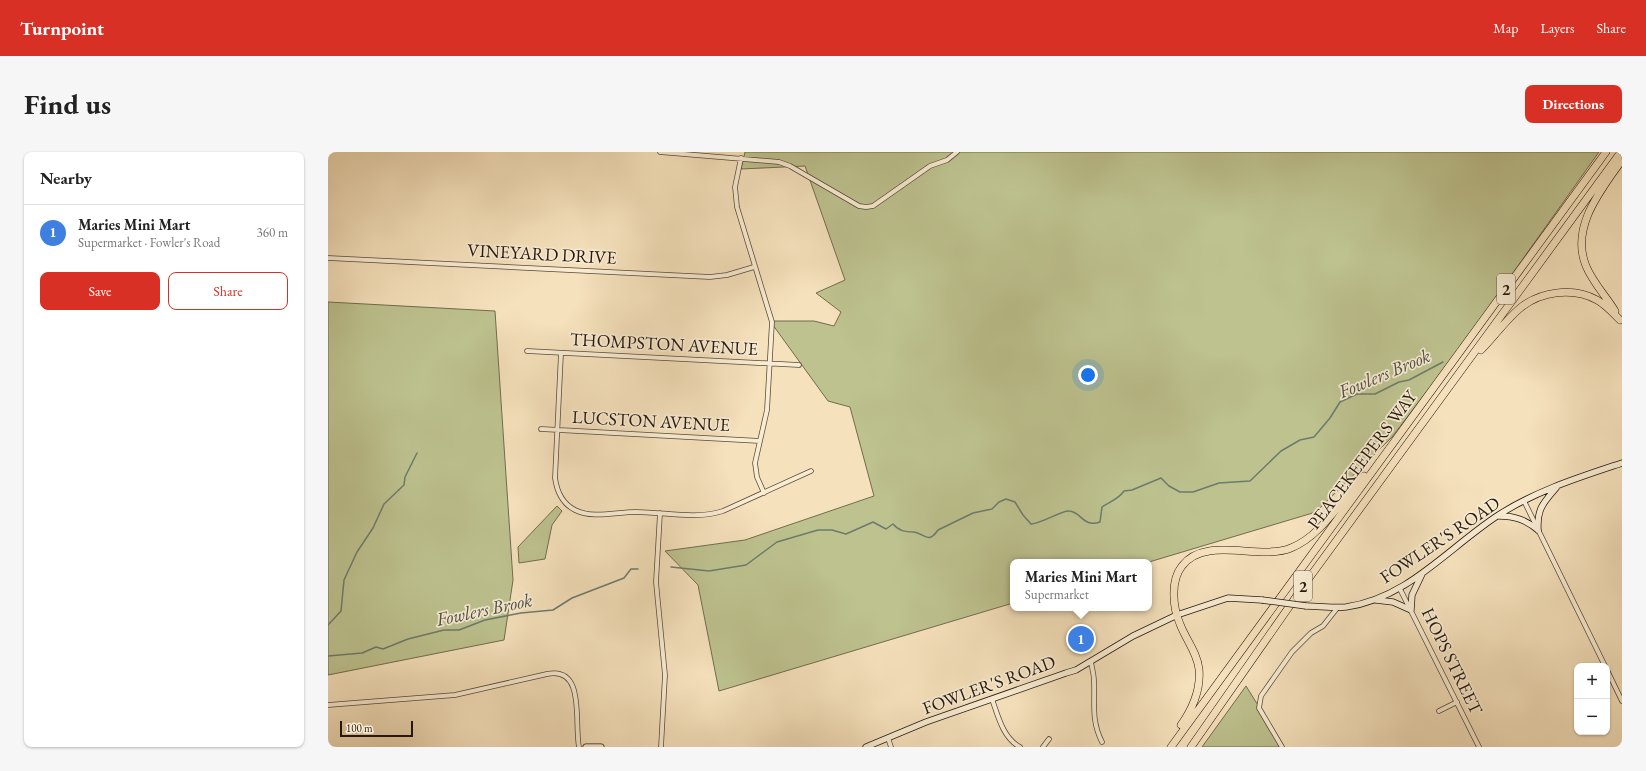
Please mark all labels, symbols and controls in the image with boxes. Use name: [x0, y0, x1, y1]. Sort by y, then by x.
text: Turnpoint: [20, 16, 104, 41]
text: Map: [1493, 19, 1518, 37]
text: Layers: [1540, 19, 1575, 37]
text: Share: [1597, 19, 1626, 37]
button: Directions: [1525, 85, 1622, 123]
text: Find us: [24, 86, 111, 122]
text: Nearby: [40, 167, 92, 189]
text: Maries Mini Mart: [78, 215, 190, 234]
text: 1: [50, 224, 56, 241]
text: 360 m: [257, 224, 288, 241]
text: Supermarket · Fowler's Road: [78, 234, 220, 251]
street label: VINEYARD DRIVE: [467, 238, 617, 269]
button: Save: [40, 272, 160, 310]
button: Share: [168, 272, 288, 310]
road number: 2: [1497, 274, 1515, 304]
street label: THOMPSTON AVENUE: [570, 327, 759, 360]
water label: Fowlers Brook: [1333, 343, 1434, 404]
your location: [1078, 365, 1098, 385]
street label: PEACEKEEPERS WAY: [1302, 384, 1422, 534]
street label: LUCSTON AVENUE: [571, 405, 731, 436]
street label: FOWLER'S ROAD: [1375, 491, 1504, 588]
popup: [1010, 559, 1152, 611]
text: Maries Mini Mart: [1025, 567, 1137, 586]
road number: 2: [1294, 571, 1312, 601]
text: Supermarket: [1025, 586, 1089, 603]
water label: Fowlers Brook: [433, 587, 535, 632]
street label: HOPS STREET: [1417, 604, 1489, 719]
pin: 1: [1068, 624, 1094, 654]
street label: FOWLER'S ROAD: [919, 650, 1059, 719]
map controls: [1574, 663, 1610, 735]
button: +: [1574, 663, 1610, 699]
button: −: [1574, 699, 1610, 735]
scale bar: [340, 719, 413, 738]
text: 100 m: [346, 721, 373, 735]

